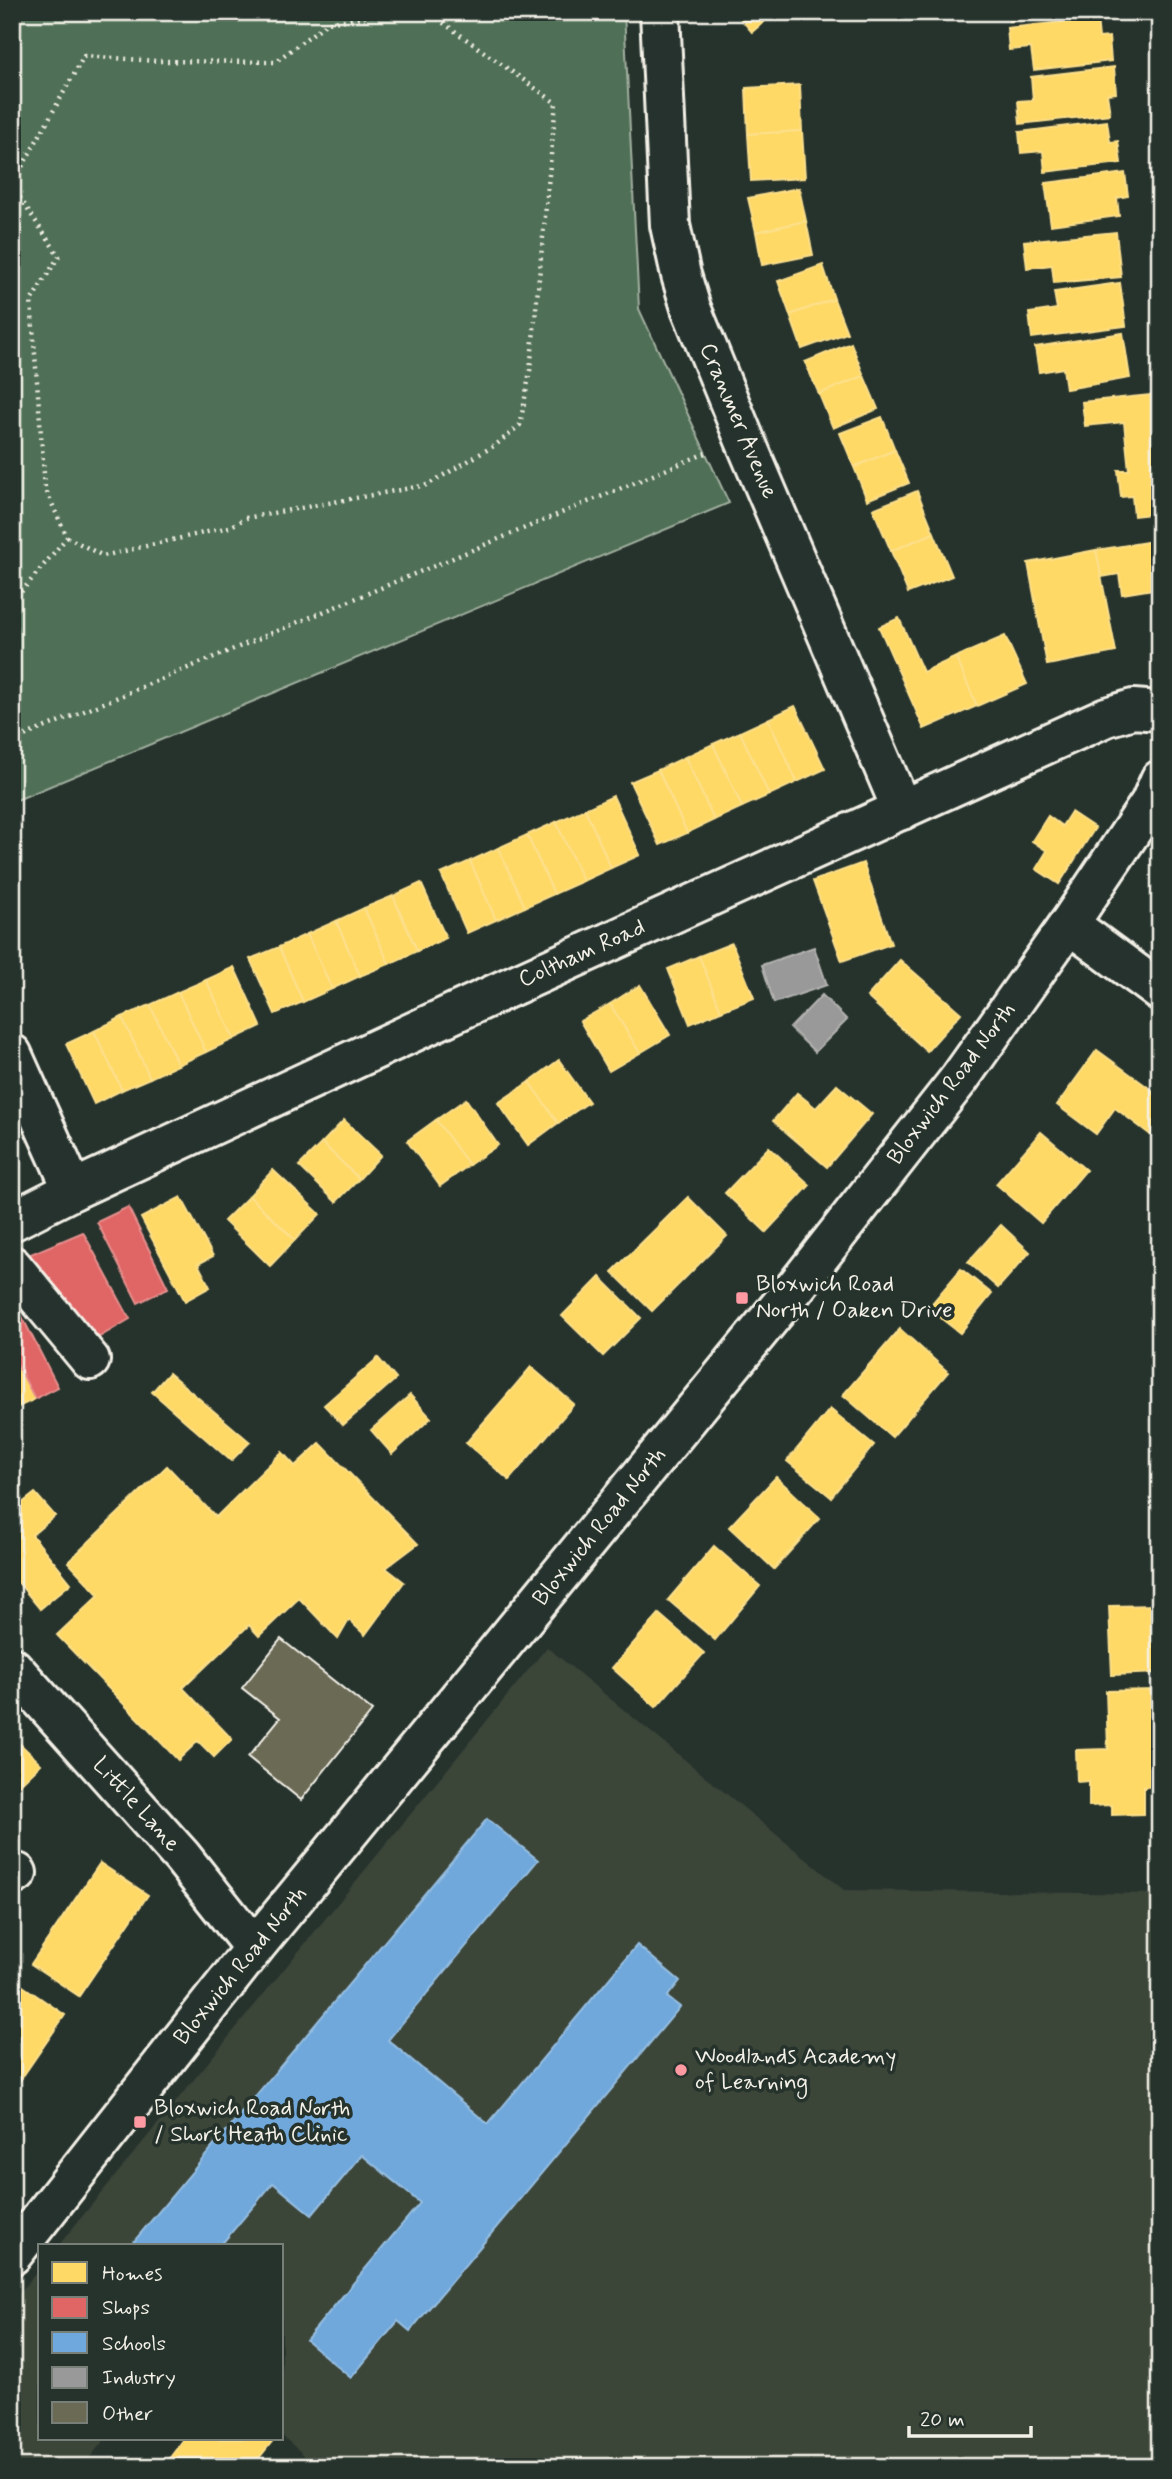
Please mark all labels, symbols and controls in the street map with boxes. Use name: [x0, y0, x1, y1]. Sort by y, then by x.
street label: Cranmer Avenue: [692, 339, 784, 504]
street label: Coltham Road: [514, 913, 650, 995]
street label: Bloxwich Road North: [881, 997, 1023, 1171]
place label: Bloxwich Road North / Oaken Drive: [756, 1270, 953, 1326]
marker: Bloxwich Road North / Oaken Drive: [734, 1290, 750, 1306]
street label: Bloxwich Road North: [527, 1441, 673, 1613]
street label: Little Lane: [85, 1751, 187, 1859]
street label: Bloxwich Road North: [168, 1880, 314, 2052]
place label: Woodlands Academy of Learning: [695, 2042, 896, 2100]
marker: Woodlands Academy of Learning: [673, 2062, 689, 2078]
place label: Bloxwich Road North / Short Heath Clinic: [154, 2094, 350, 2150]
marker: Bloxwich Road North / Short Heath Clinic: [132, 2114, 148, 2130]
legend: [38, 2244, 284, 2440]
text: Homes: [102, 2260, 162, 2288]
text: Shops: [102, 2294, 150, 2322]
text: Schools: [102, 2330, 166, 2358]
text: Industry: [102, 2364, 176, 2392]
scale bar: [909, 2395, 1032, 2439]
text: Other: [102, 2400, 153, 2428]
text: 20 m: [920, 2406, 965, 2434]

